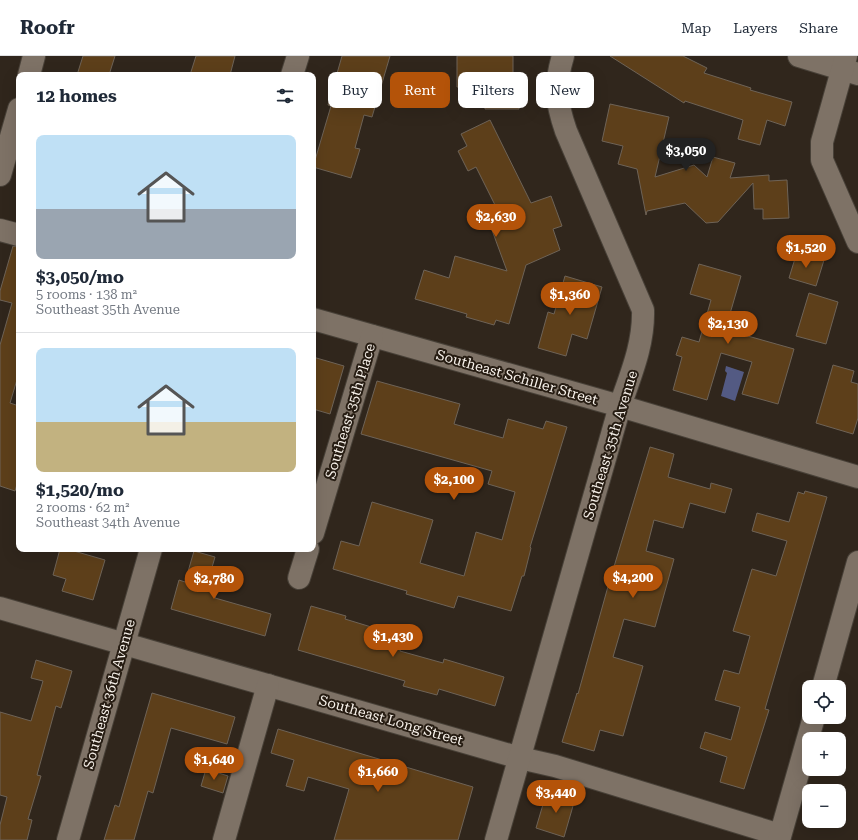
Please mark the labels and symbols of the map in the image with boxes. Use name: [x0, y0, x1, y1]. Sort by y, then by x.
pin: $3,050: [653, 138, 719, 172]
pin: $2,630: [463, 204, 529, 238]
pin: $1,520: [773, 235, 839, 269]
pin: $1,360: [537, 282, 603, 316]
pin: $2,130: [695, 311, 761, 345]
street label: Southeast 35th Place: [322, 341, 378, 481]
street label: Southeast Schiller Street: [434, 346, 600, 408]
street label: Southeast 35th Avenue: [580, 368, 640, 521]
pin: $2,100: [421, 467, 487, 501]
pin: $4,200: [600, 565, 666, 599]
pin: $2,780: [181, 566, 247, 600]
street label: Southeast 36th Avenue: [80, 617, 138, 771]
pin: $1,430: [360, 624, 426, 658]
street label: Southeast Long Street: [317, 692, 465, 748]
pin: $1,640: [181, 747, 247, 781]
pin: $1,660: [345, 759, 411, 793]
pin: $3,440: [523, 780, 589, 814]

